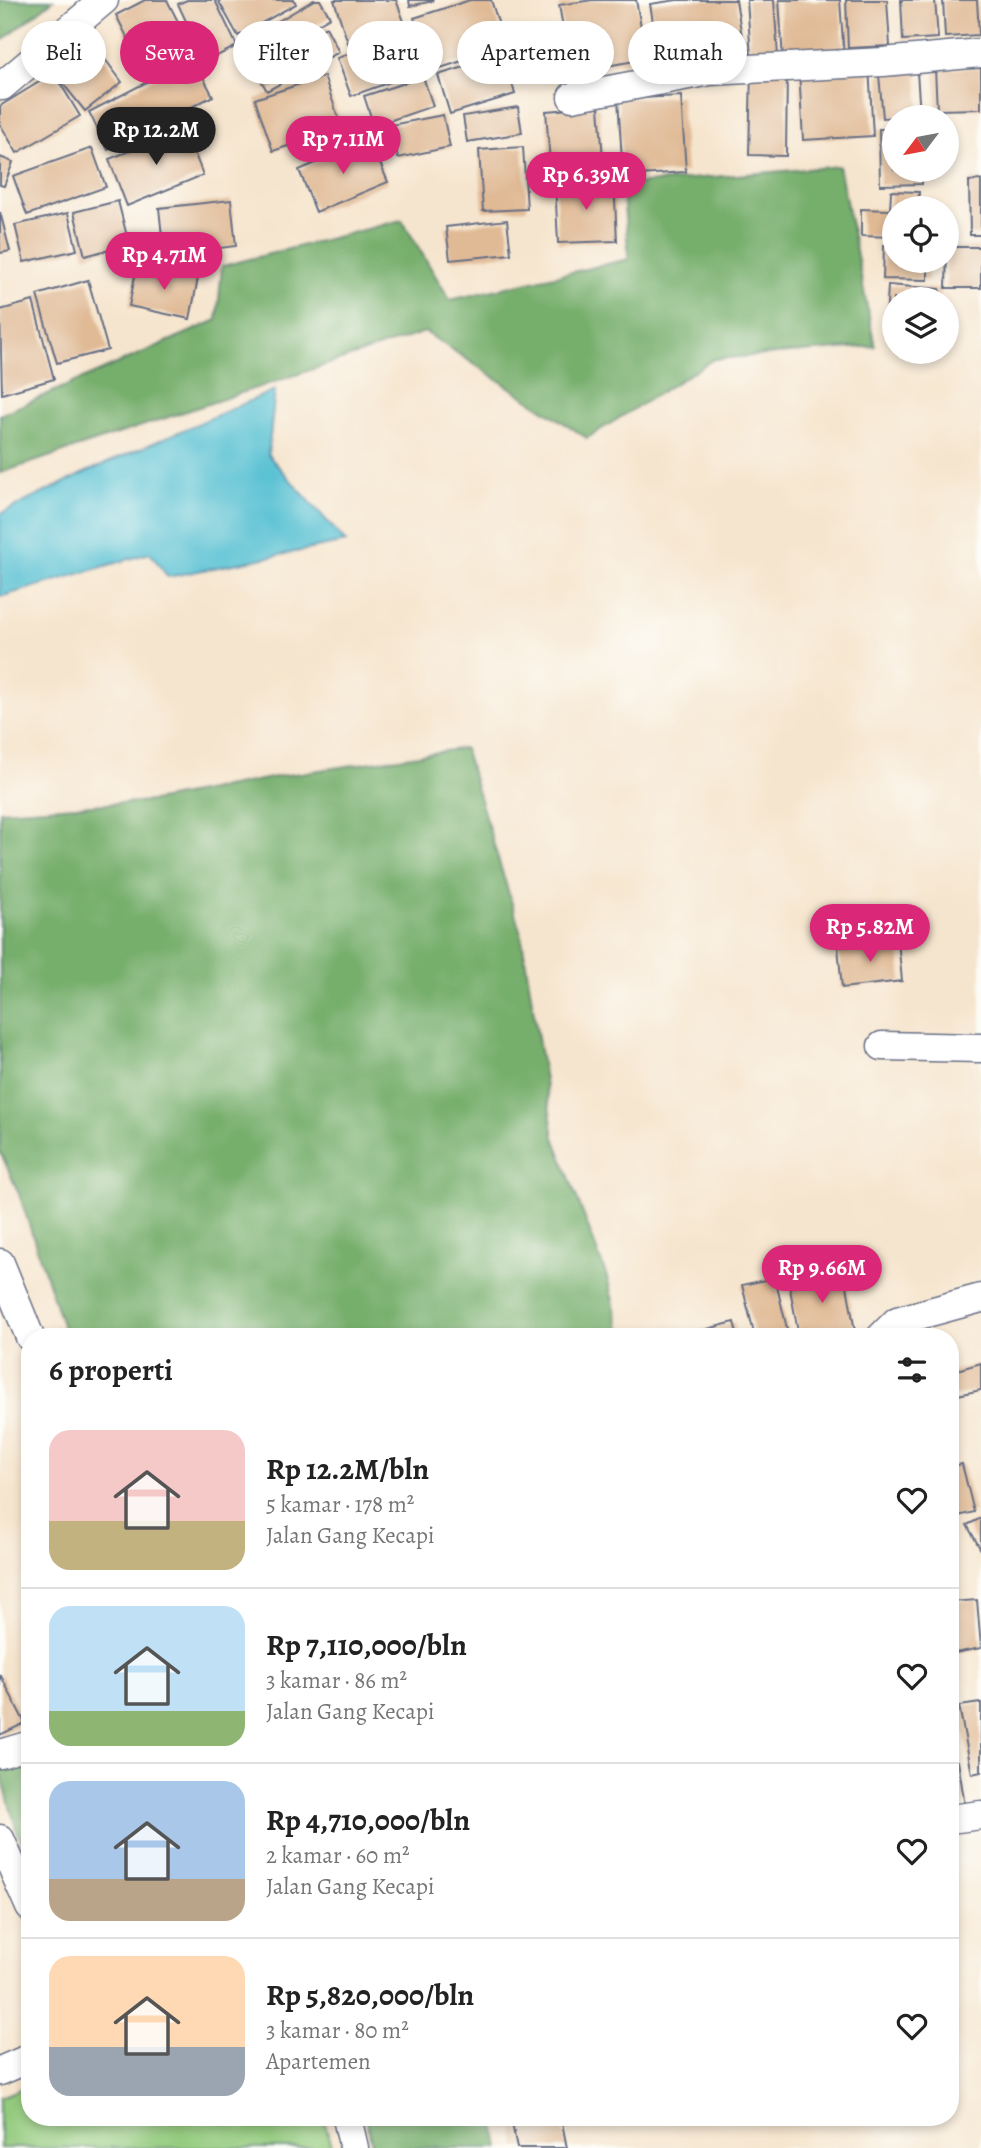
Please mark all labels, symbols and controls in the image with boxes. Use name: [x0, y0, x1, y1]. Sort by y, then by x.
chip: Beli: [21, 21, 106, 84]
chip: Sewa: [120, 21, 219, 84]
chip: Filter: [233, 21, 333, 84]
chip: Baru: [347, 21, 443, 84]
chip: Apartemen: [457, 21, 614, 84]
chip: Rumah: [628, 21, 747, 84]
north arrow: [882, 105, 959, 182]
map controls: [882, 105, 959, 364]
pin: Rp 12.2M: [84, 108, 228, 167]
text: Rp 12.2M: [113, 114, 199, 145]
pin: Rp 7.11M: [271, 116, 415, 176]
text: Rp 7.11M: [302, 123, 384, 154]
pin: Rp 6.39M: [514, 152, 658, 212]
text: Rp 6.39M: [542, 159, 630, 190]
button: locate: [882, 196, 959, 273]
pin: Rp 4.71M: [92, 232, 236, 292]
text: Rp 4.71M: [121, 239, 207, 270]
button: layers: [882, 287, 959, 364]
pin: Rp 5.82M: [798, 904, 942, 964]
text: Rp 5.82M: [826, 911, 914, 942]
pin: Rp 9.66M: [750, 1246, 894, 1305]
text: Rp 9.66M: [778, 1252, 866, 1283]
text: 6 properti: [49, 1350, 173, 1390]
icon: filters: [893, 1351, 931, 1389]
text: Rp 12.2M/bln: [266, 1449, 429, 1489]
icon: home: [105, 1458, 189, 1542]
icon: heart: [893, 1481, 931, 1519]
text: 5 kamar · 178 m²: [266, 1489, 414, 1520]
text: Jalan Gang Kecapi: [266, 1520, 434, 1551]
text: Rp 7,110,000/bln: [266, 1625, 467, 1665]
icon: home: [105, 1634, 189, 1718]
icon: heart: [893, 1657, 931, 1695]
text: 3 kamar · 86 m²: [266, 1665, 407, 1696]
text: Jalan Gang Kecapi: [266, 1696, 434, 1727]
text: Rp 4,710,000/bln: [266, 1800, 470, 1840]
icon: home: [105, 1809, 189, 1893]
icon: heart: [893, 1832, 931, 1870]
text: 2 kamar · 60 m²: [266, 1840, 410, 1871]
text: Jalan Gang Kecapi: [266, 1871, 434, 1902]
text: Rp 5,820,000/bln: [266, 1975, 474, 2015]
icon: home: [105, 1984, 189, 2068]
icon: heart: [893, 2007, 931, 2045]
text: 3 kamar · 80 m²: [266, 2015, 409, 2046]
text: Apartemen: [266, 2046, 371, 2077]

